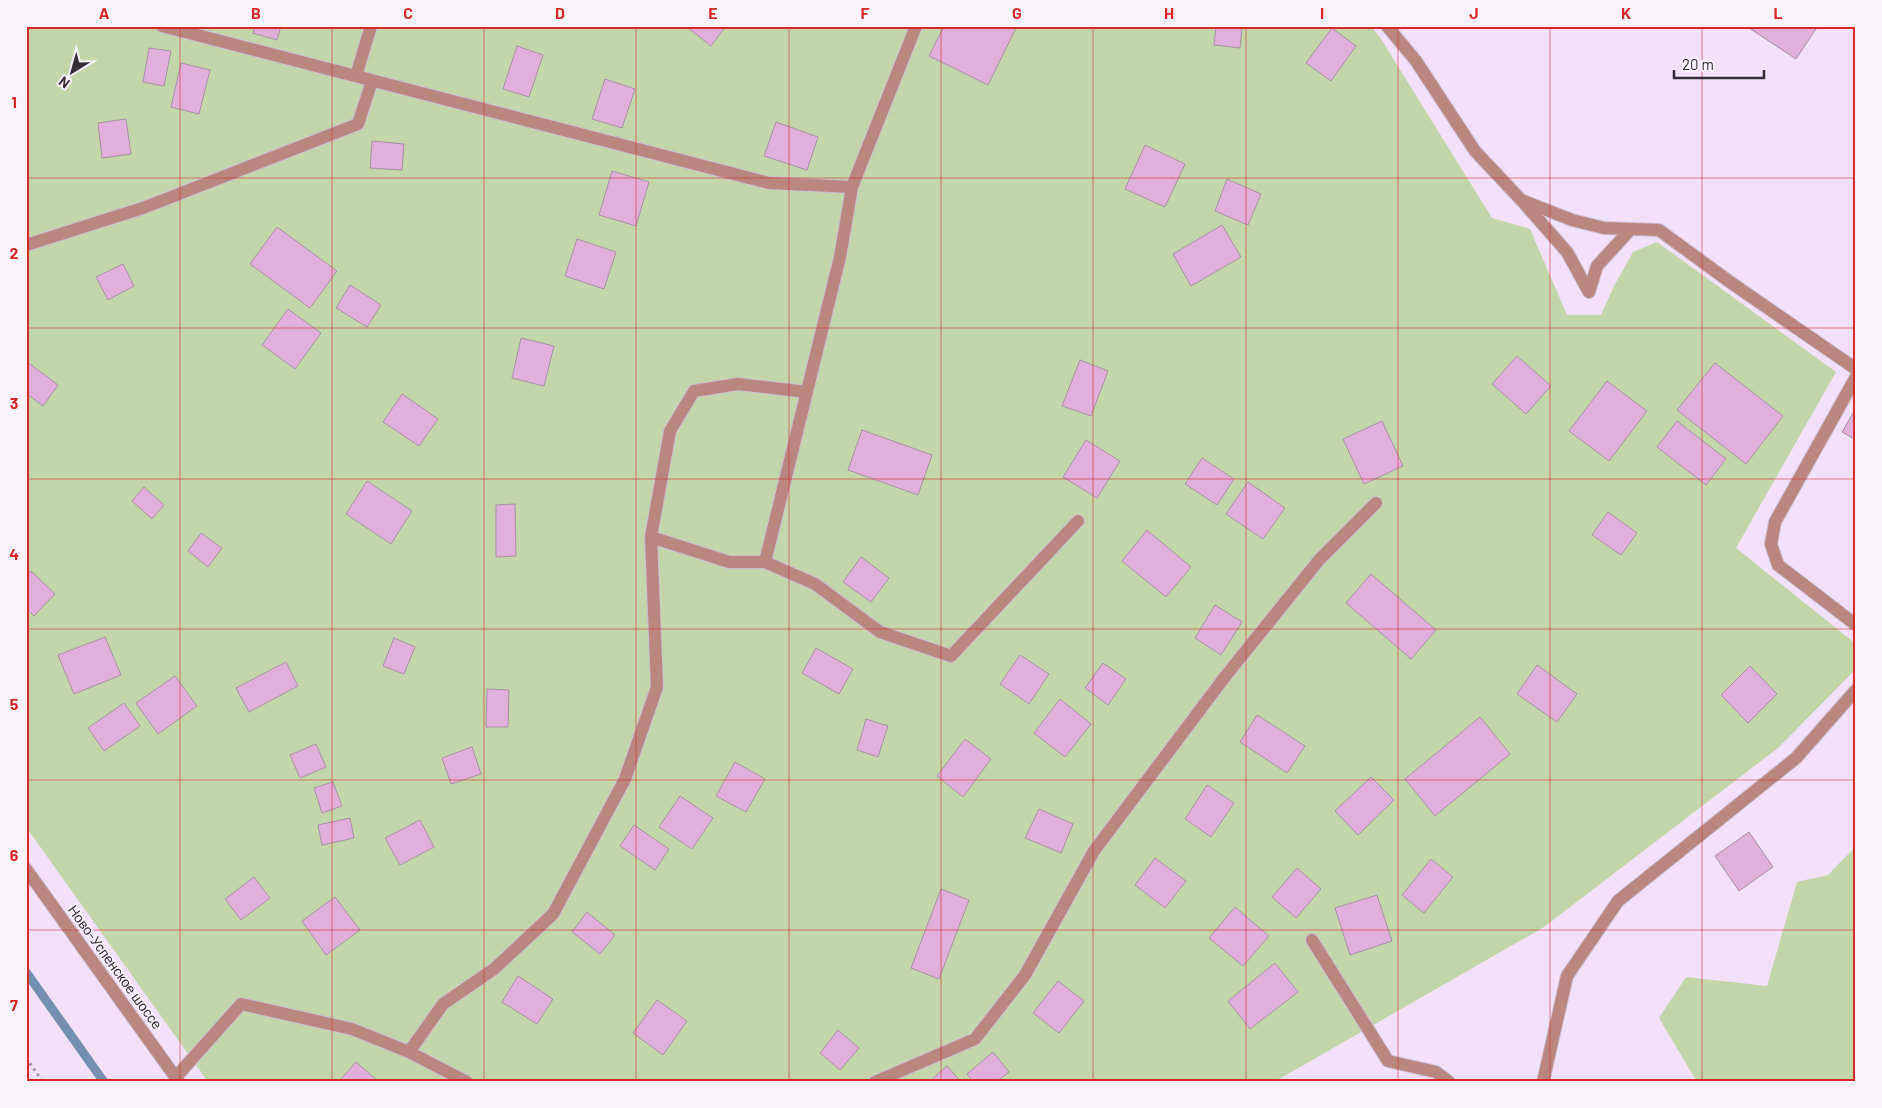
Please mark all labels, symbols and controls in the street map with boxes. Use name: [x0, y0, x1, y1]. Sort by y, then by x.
text: A: [99, 3, 110, 22]
text: B: [251, 3, 261, 22]
text: C: [403, 3, 413, 22]
text: D: [555, 3, 565, 22]
text: E: [708, 3, 718, 22]
text: F: [861, 3, 870, 22]
text: G: [1012, 3, 1022, 22]
text: H: [1164, 3, 1174, 22]
text: I: [1320, 3, 1324, 22]
text: J: [1469, 3, 1479, 22]
text: K: [1621, 3, 1631, 22]
text: L: [1773, 3, 1783, 22]
north arrow: [48, 48, 98, 98]
scale bar: [1674, 48, 1764, 80]
text: 20 m: [1682, 55, 1714, 73]
text: N: [55, 73, 73, 92]
text: 1: [11, 92, 17, 111]
text: 2: [10, 243, 19, 262]
text: 3: [10, 393, 18, 412]
text: 4: [9, 544, 19, 563]
text: 5: [10, 694, 19, 713]
text: 6: [10, 845, 19, 864]
street label: Ново-Успенское шоссе: [65, 901, 166, 1032]
text: 7: [10, 995, 18, 1014]

